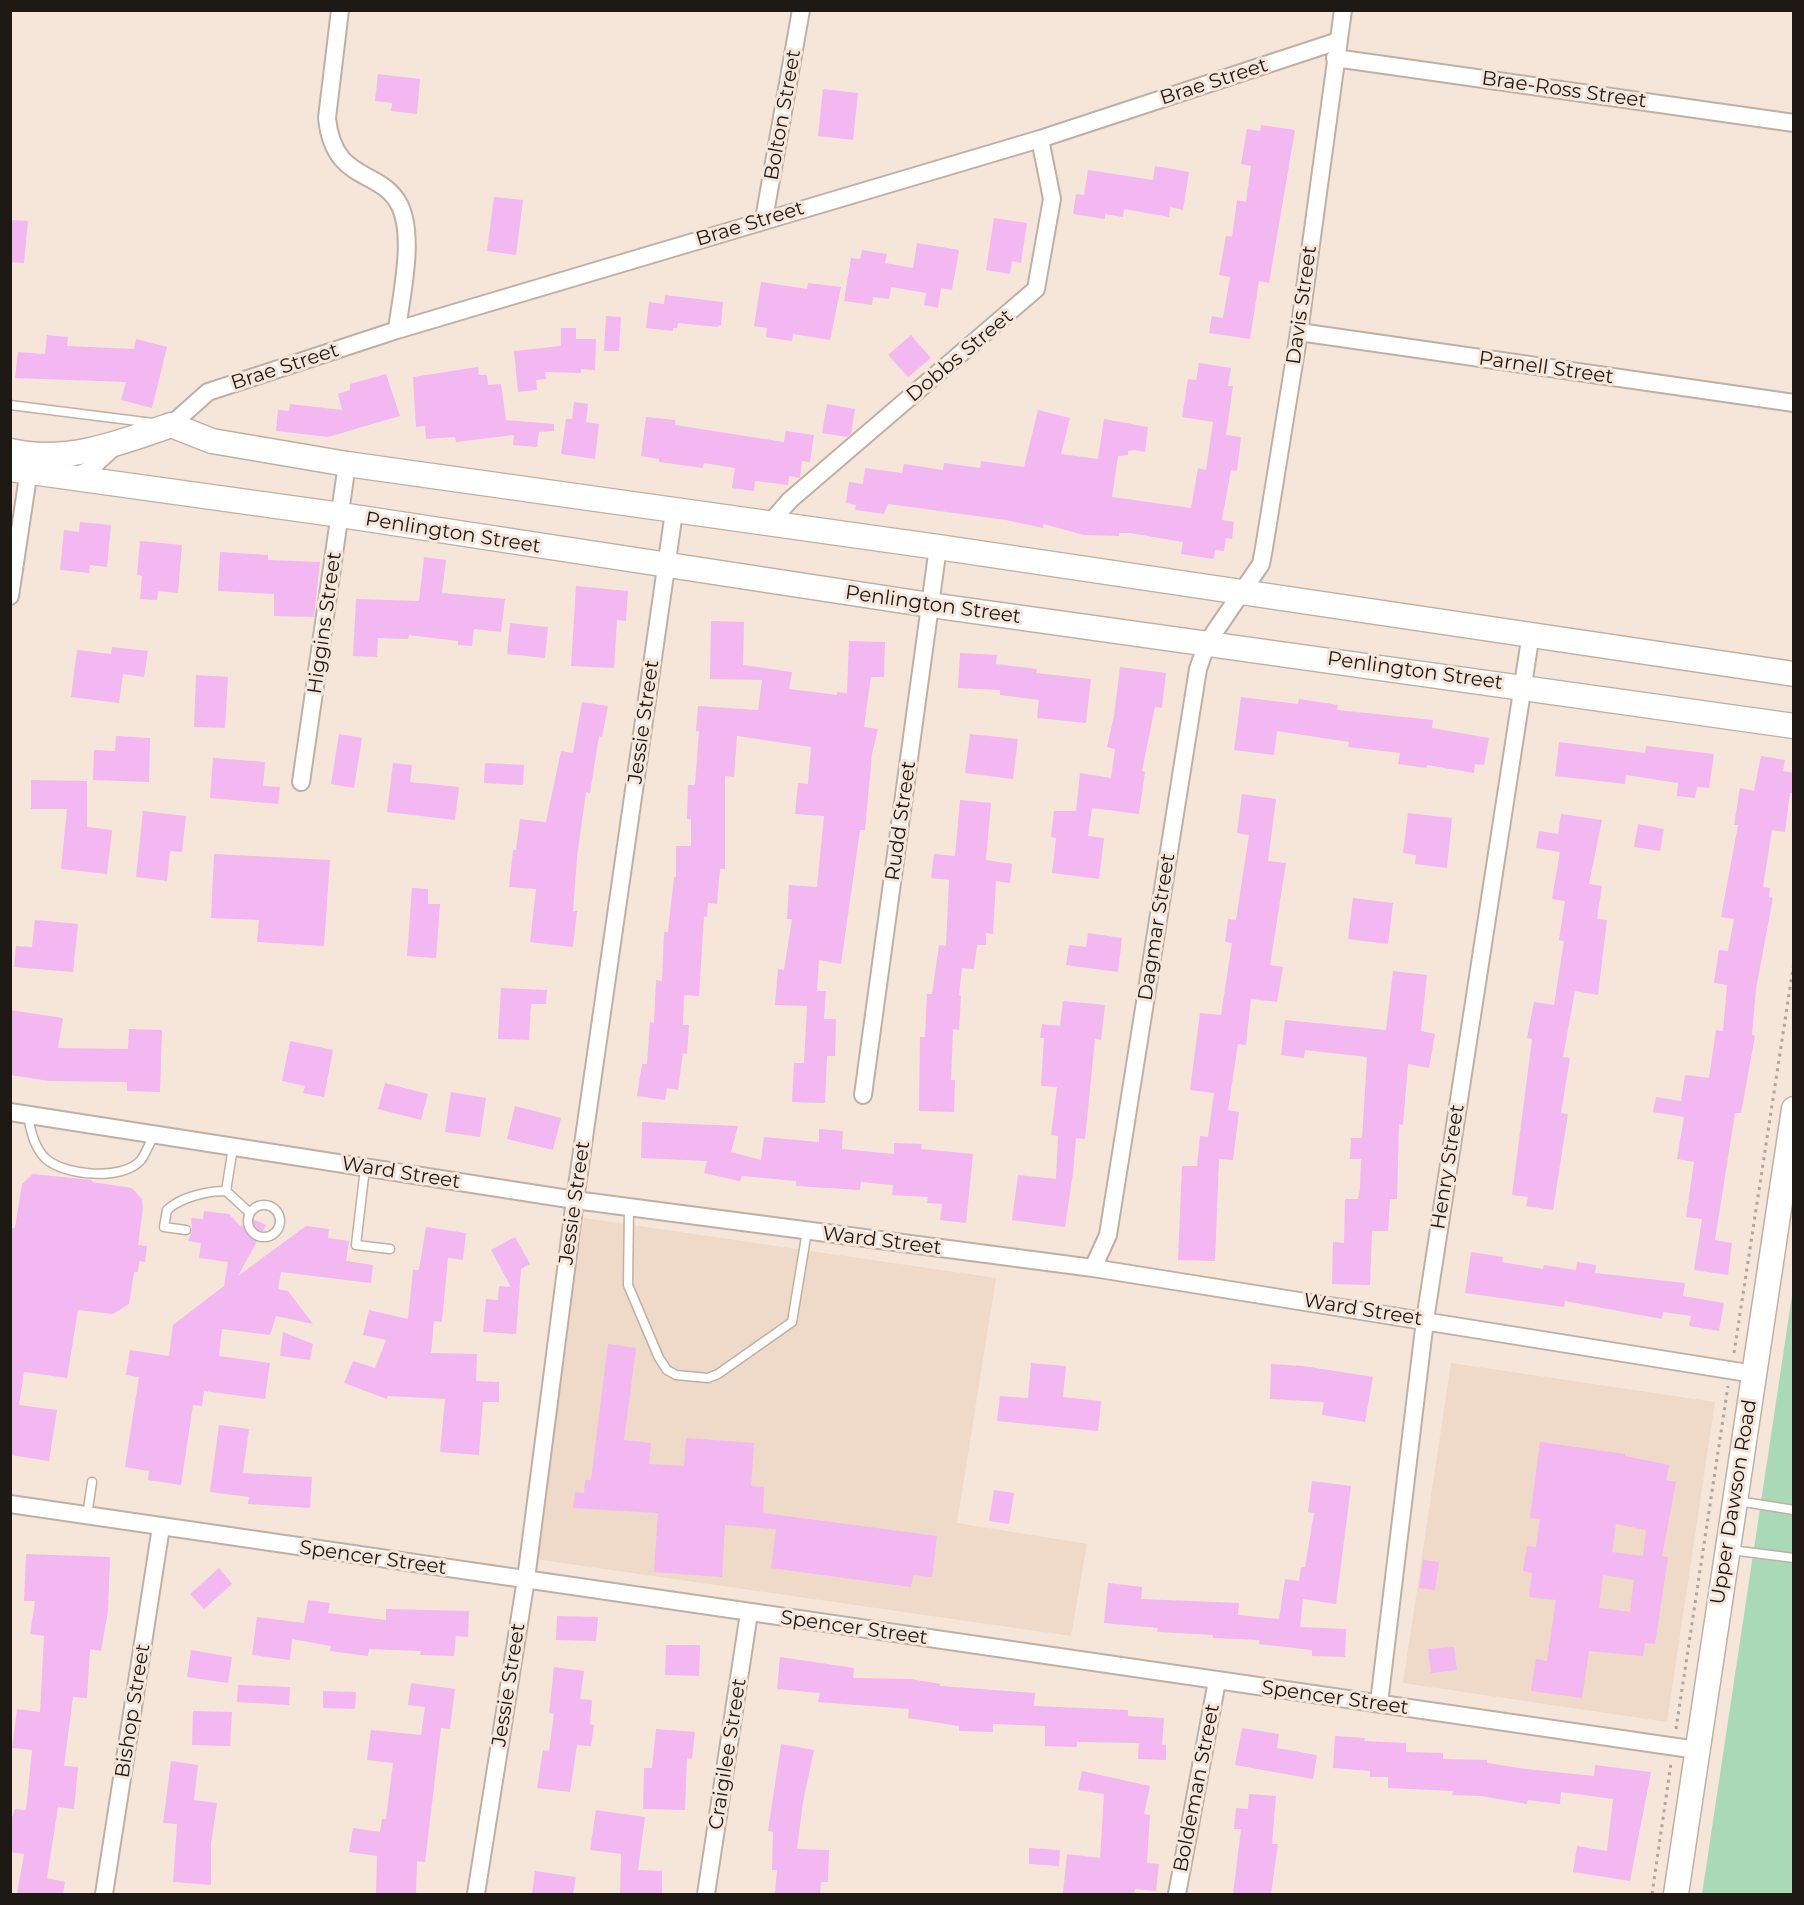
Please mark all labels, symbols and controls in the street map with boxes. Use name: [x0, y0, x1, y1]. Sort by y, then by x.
street label: Bolton Street: [760, 48, 806, 182]
street label: Brae Street: [1157, 53, 1271, 111]
street label: Brae-Ross Street: [1480, 67, 1648, 113]
street label: Brae Street: [693, 196, 807, 252]
street label: Davis Street: [1282, 244, 1322, 366]
street label: Dobbs Street: [902, 304, 1018, 408]
street label: Brae Street: [228, 338, 342, 396]
street label: Parnell Street: [1477, 347, 1615, 389]
street label: Penlington Street: [364, 507, 542, 559]
street label: Higgins Street: [303, 550, 347, 696]
street label: Penlington Street: [844, 581, 1022, 629]
street label: Penlington Street: [1326, 647, 1504, 695]
street label: Jessie Street: [623, 659, 665, 785]
street label: Rudd Street: [881, 760, 921, 882]
street label: Dagmar Street: [1134, 852, 1180, 1002]
street label: Henry Street: [1426, 1103, 1470, 1231]
street label: Jessie Street: [554, 1140, 596, 1266]
street label: Ward Street: [340, 1152, 462, 1194]
street label: Ward Street: [821, 1222, 943, 1260]
street label: Ward Street: [1302, 1289, 1424, 1331]
street label: Upper Dawson Road: [1706, 1398, 1762, 1606]
street label: Spencer Street: [298, 1536, 448, 1580]
street label: Spencer Street: [779, 1606, 929, 1650]
street label: Jessie Street: [487, 1621, 531, 1749]
street label: Bishop Street: [111, 1642, 155, 1780]
street label: Spencer Street: [1260, 1676, 1410, 1720]
street label: Craigilee Street: [704, 1677, 752, 1831]
street label: Boldeman Street: [1169, 1702, 1225, 1874]

